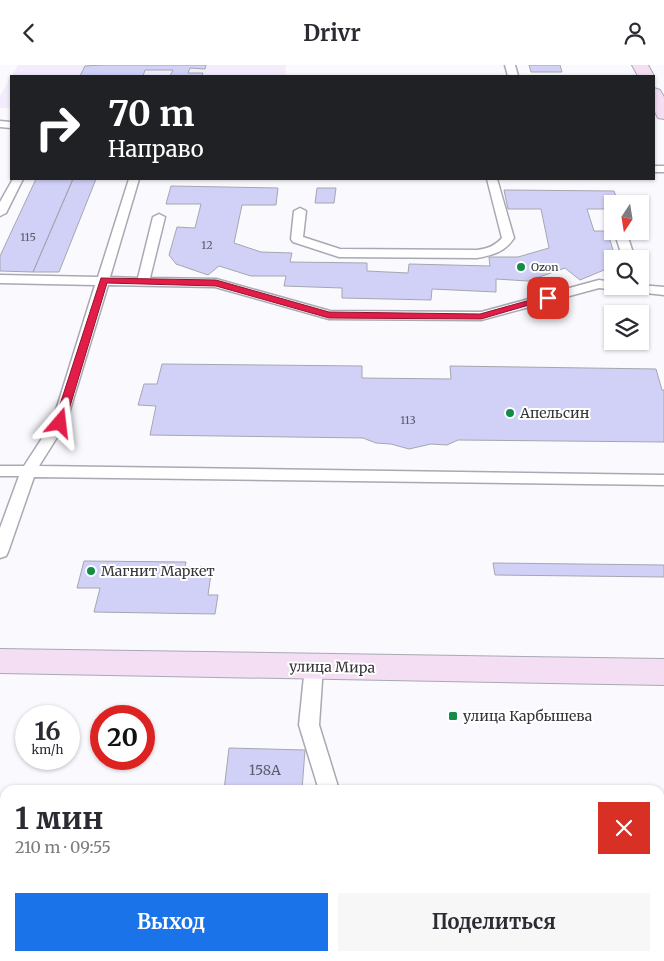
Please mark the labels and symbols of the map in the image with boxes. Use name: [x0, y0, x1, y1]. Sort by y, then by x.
north arrow: [604, 195, 649, 240]
house number: 115: [20, 230, 36, 244]
house number: 12: [201, 238, 213, 252]
place label: Ozon: [531, 260, 559, 274]
marker: Ozon: [515, 261, 527, 273]
pin: [527, 277, 569, 319]
position arrow: [33, 396, 85, 448]
place label: Апельсин: [519, 404, 590, 422]
marker: Апельсин: [504, 407, 516, 419]
house number: 113: [400, 413, 416, 427]
place label: Магнит Маркет: [101, 562, 215, 580]
marker: Магнит Маркет: [85, 565, 97, 577]
street label: улица Мира: [289, 657, 376, 677]
speed limit sign: 20: [90, 705, 155, 770]
place label: улица Карбышева: [463, 707, 593, 725]
marker: улица Карбышева: [447, 710, 459, 722]
house number: 158А: [249, 761, 281, 779]

